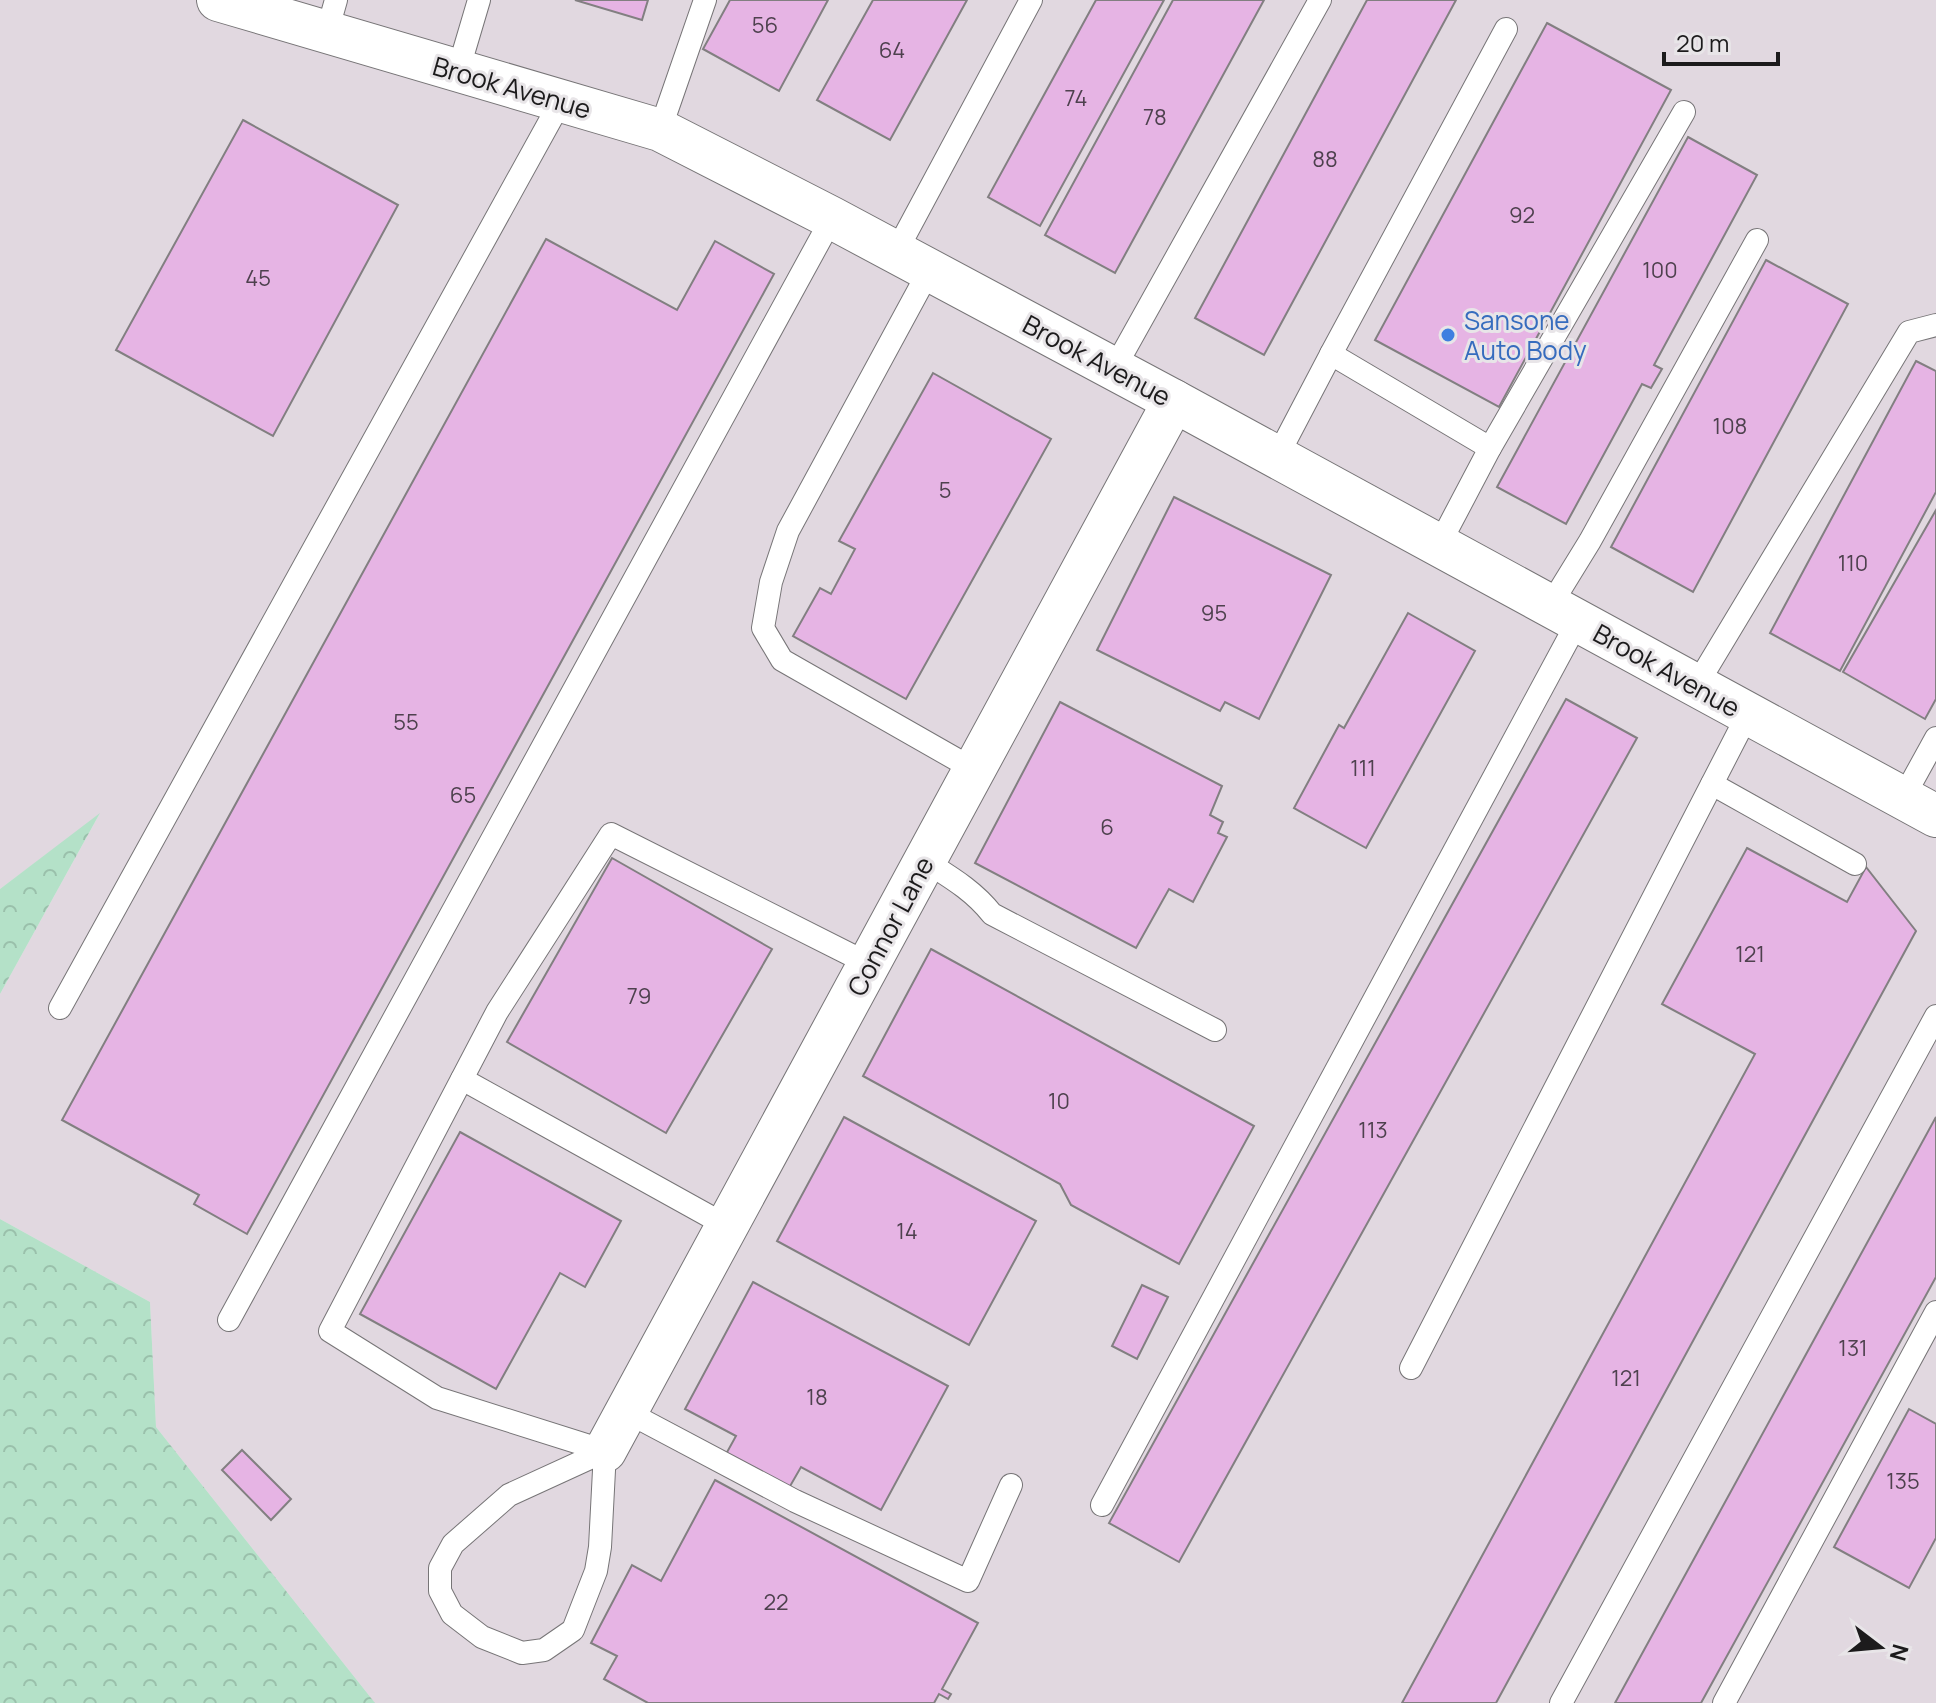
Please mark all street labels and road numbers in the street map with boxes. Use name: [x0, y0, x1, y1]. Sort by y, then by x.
street label: Brook Avenue: [429, 47, 595, 127]
street label: Brook Avenue: [1017, 306, 1177, 414]
street label: Brook Avenue: [1587, 615, 1747, 725]
street label: Connor Lane: [838, 850, 942, 1002]

